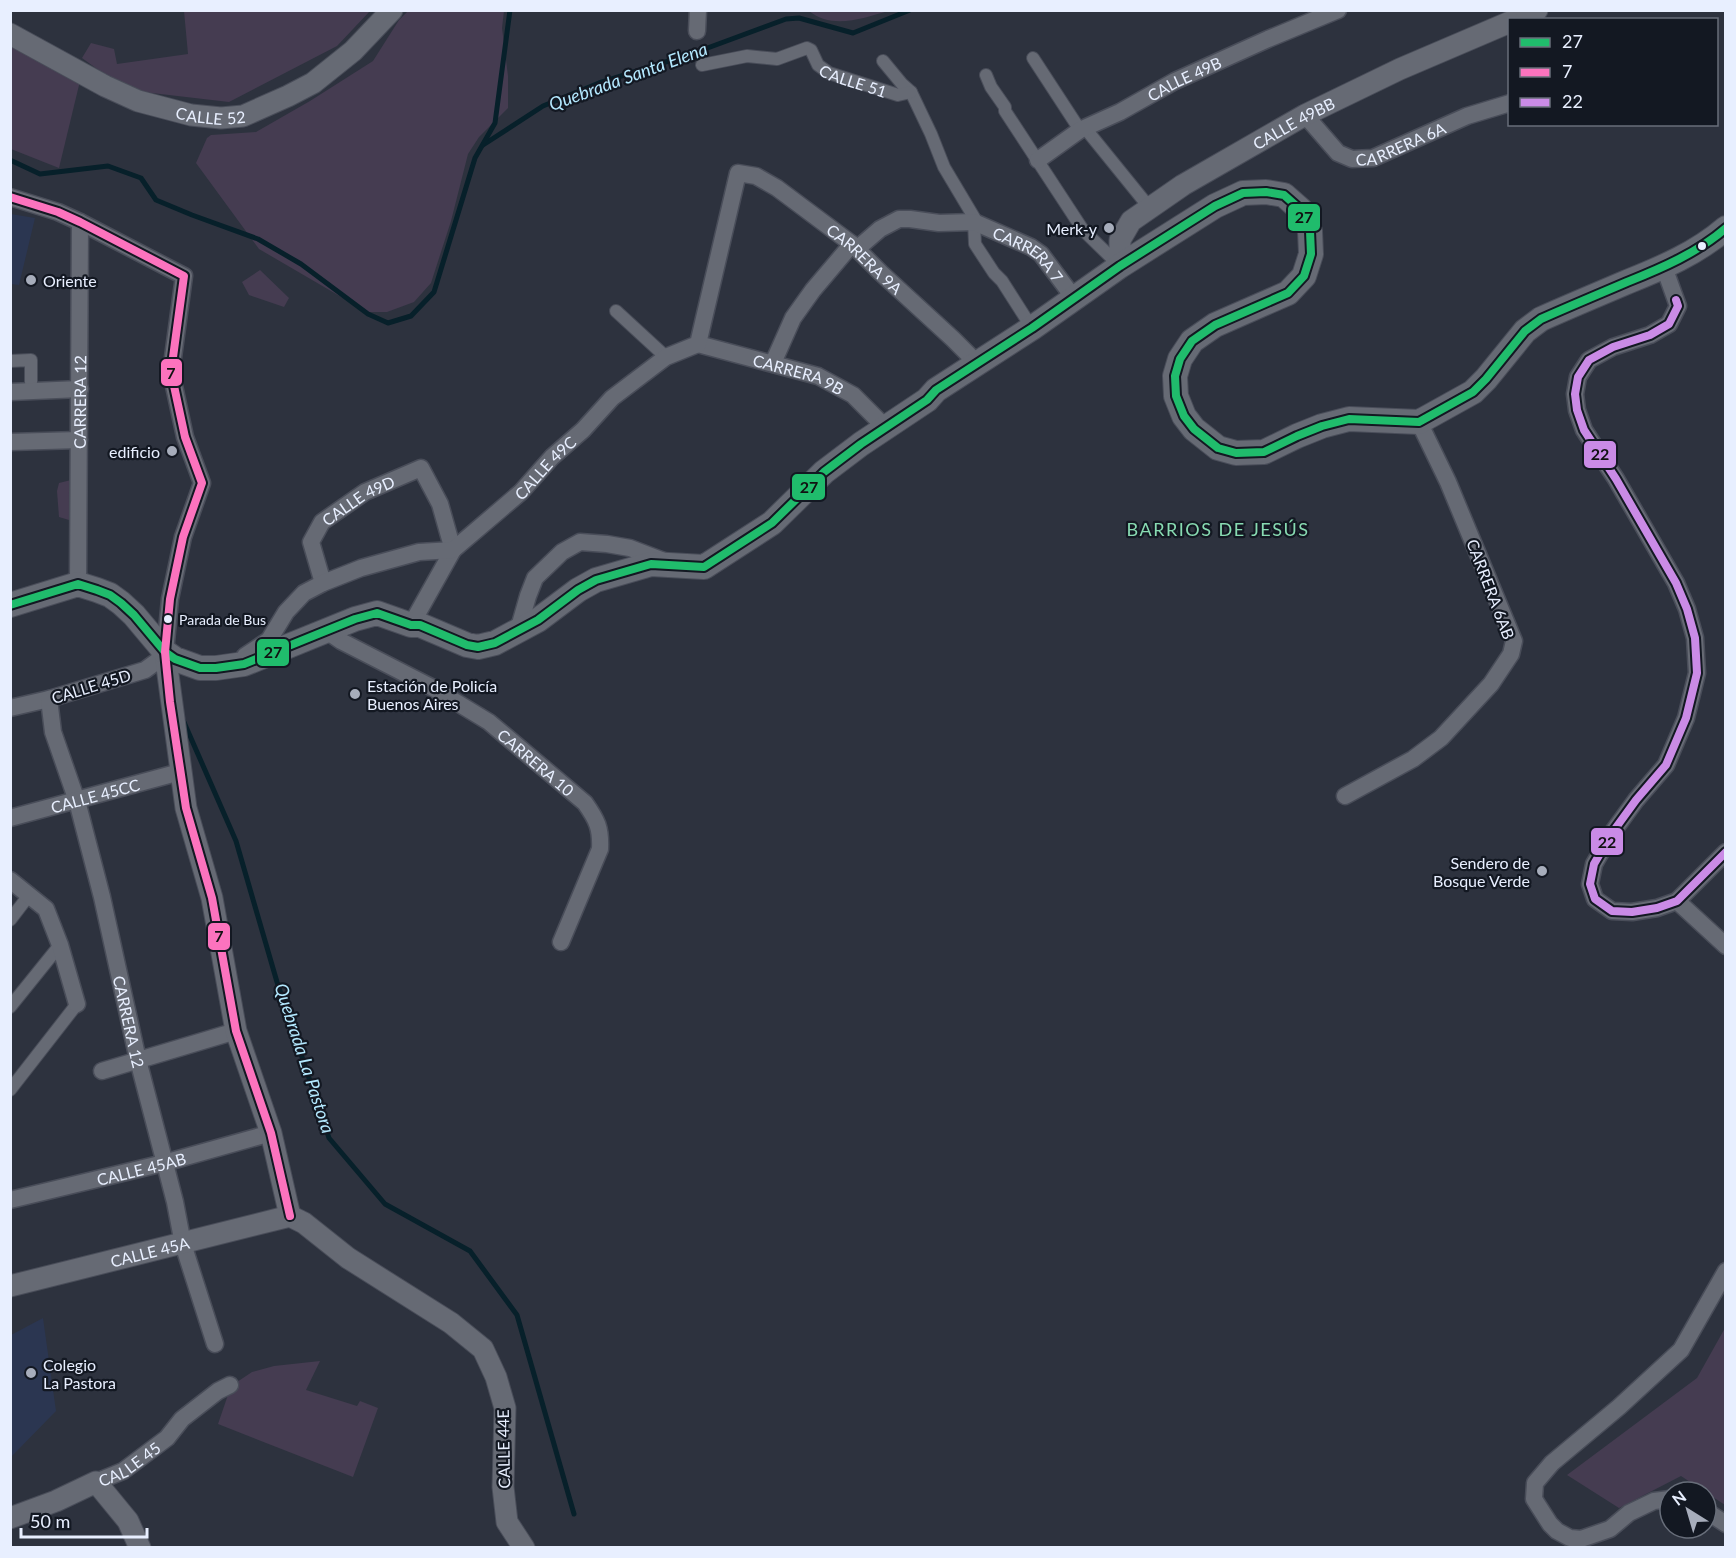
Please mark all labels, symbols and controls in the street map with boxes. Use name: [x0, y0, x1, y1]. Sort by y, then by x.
legend: [1508, 18, 1718, 126]
text: 27: [1562, 30, 1583, 52]
water label: Quebrada Santa Elena: [546, 37, 710, 115]
street label: CALLE 49B: [1144, 52, 1224, 104]
street label: CALLE 51: [816, 60, 889, 100]
text: 7: [1562, 60, 1572, 82]
text: 22: [1562, 90, 1583, 112]
street label: CALLE 49BB: [1249, 93, 1337, 153]
street label: CALLE 52: [174, 102, 246, 128]
street label: CARRERA 6A: [1355, 117, 1448, 168]
line badge: 27: [1287, 203, 1321, 232]
text: 27: [1295, 207, 1313, 226]
street label: CARRERA 9A: [824, 219, 907, 298]
place label: Merk-y: [1046, 219, 1098, 238]
marker: Merk-y: [1102, 221, 1116, 235]
street label: CARRERA 7: [990, 222, 1068, 285]
unlabelled marker: [1696, 240, 1708, 252]
place label: Oriente: [43, 271, 97, 290]
marker: Oriente: [24, 273, 38, 287]
street label: CARRERA 9B: [751, 350, 847, 398]
street label: CARRERA 12: [69, 355, 89, 449]
line badge: 7: [160, 358, 183, 387]
text: 7: [166, 363, 176, 382]
street label: CALLE 49C: [510, 431, 579, 503]
line badge: 22: [1583, 440, 1617, 469]
place label: edificio: [109, 442, 160, 461]
marker: edificio: [165, 444, 179, 458]
text: 22: [1591, 444, 1609, 463]
street label: CALLE 49D: [318, 471, 397, 529]
line badge: 27: [791, 473, 826, 501]
text: 27: [800, 477, 818, 496]
district label: BARRIOS DE JESÚS: [1127, 518, 1309, 540]
street label: CARRERA 6AB: [1463, 536, 1519, 642]
place label: Parada de Bus: [179, 611, 266, 628]
marker: Parada de Bus: [162, 613, 174, 625]
line badge: 27: [256, 638, 290, 667]
text: 27: [264, 642, 282, 661]
street label: CALLE 45D: [49, 665, 133, 707]
place label: Estación de Policía Buenos Aires: [367, 676, 497, 713]
marker: Estación de Policía Buenos Aires: [348, 687, 362, 701]
street label: CARRERA 10: [494, 724, 578, 799]
street label: CALLE 45CC: [49, 774, 142, 816]
line badge: 22: [1590, 827, 1624, 856]
text: 22: [1598, 832, 1616, 851]
place label: Sendero de Bosque Verde: [1433, 853, 1530, 890]
marker: Sendero de Bosque Verde: [1535, 864, 1549, 878]
line badge: 7: [207, 922, 231, 951]
text: 7: [214, 926, 224, 945]
street label: CARRERA 12: [110, 974, 149, 1070]
water label: Quebrada La Pastora: [270, 980, 340, 1136]
street label: CALLE 45AB: [95, 1148, 188, 1188]
street label: CALLE 45A: [108, 1232, 191, 1270]
place label: Colegio La Pastora: [43, 1355, 116, 1392]
marker: Colegio La Pastora: [24, 1366, 38, 1380]
street label: CALLE 44E: [493, 1409, 513, 1489]
street label: CALLE 45: [95, 1437, 164, 1490]
north arrow: [1658, 1480, 1718, 1540]
text: N: [1668, 1486, 1689, 1509]
scale bar: [21, 1501, 147, 1539]
text: 50 m: [30, 1510, 70, 1532]

